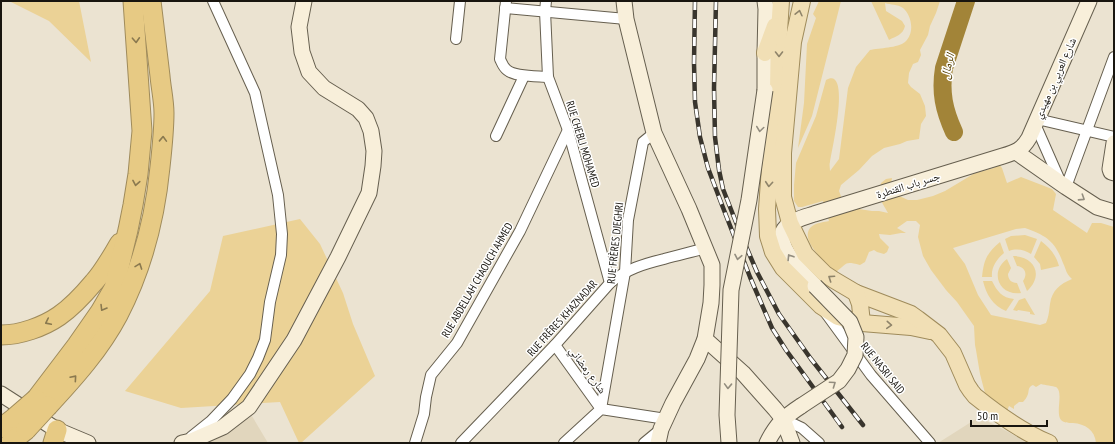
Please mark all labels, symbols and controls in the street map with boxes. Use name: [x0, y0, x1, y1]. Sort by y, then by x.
one-way arrow: [795, 10, 803, 17]
street label: شارع العربي بن مهيدي: [1031, 35, 1081, 121]
one-way arrow: [132, 37, 141, 43]
one-way arrow: [775, 51, 783, 57]
water label: الرمال: [937, 51, 958, 81]
street label: RUE CHEBLI MOHAMED: [563, 99, 603, 189]
one-way arrow: [756, 126, 765, 132]
one-way arrow: [159, 136, 167, 142]
street label: جسر باب القنطرة: [874, 169, 942, 201]
one-way arrow: [133, 180, 141, 187]
one-way arrow: [765, 180, 774, 187]
one-way arrow: [1078, 193, 1085, 201]
street label: RUE FRÈRES DJEGHRI: [604, 202, 626, 284]
street label: RUE ABDELLAH CHAOUCH AHMED: [438, 220, 516, 340]
one-way arrow: [734, 254, 743, 260]
one-way arrow: [788, 254, 795, 261]
one-way arrow: [134, 263, 143, 270]
one-way arrow: [828, 275, 835, 283]
street label: RUE FRÈRES KHAZNADAR: [524, 277, 600, 359]
one-way arrow: [100, 304, 107, 311]
one-way arrow: [45, 317, 53, 325]
one-way arrow: [886, 320, 892, 329]
street label: RUE NASRI SAID: [858, 339, 908, 397]
street label: شارع رمضاني: [565, 344, 610, 397]
one-way arrow: [69, 375, 76, 382]
one-way arrow: [829, 381, 836, 389]
one-way arrow: [724, 383, 733, 389]
scale bar: [971, 402, 1047, 428]
text: 50 m: [977, 408, 998, 423]

